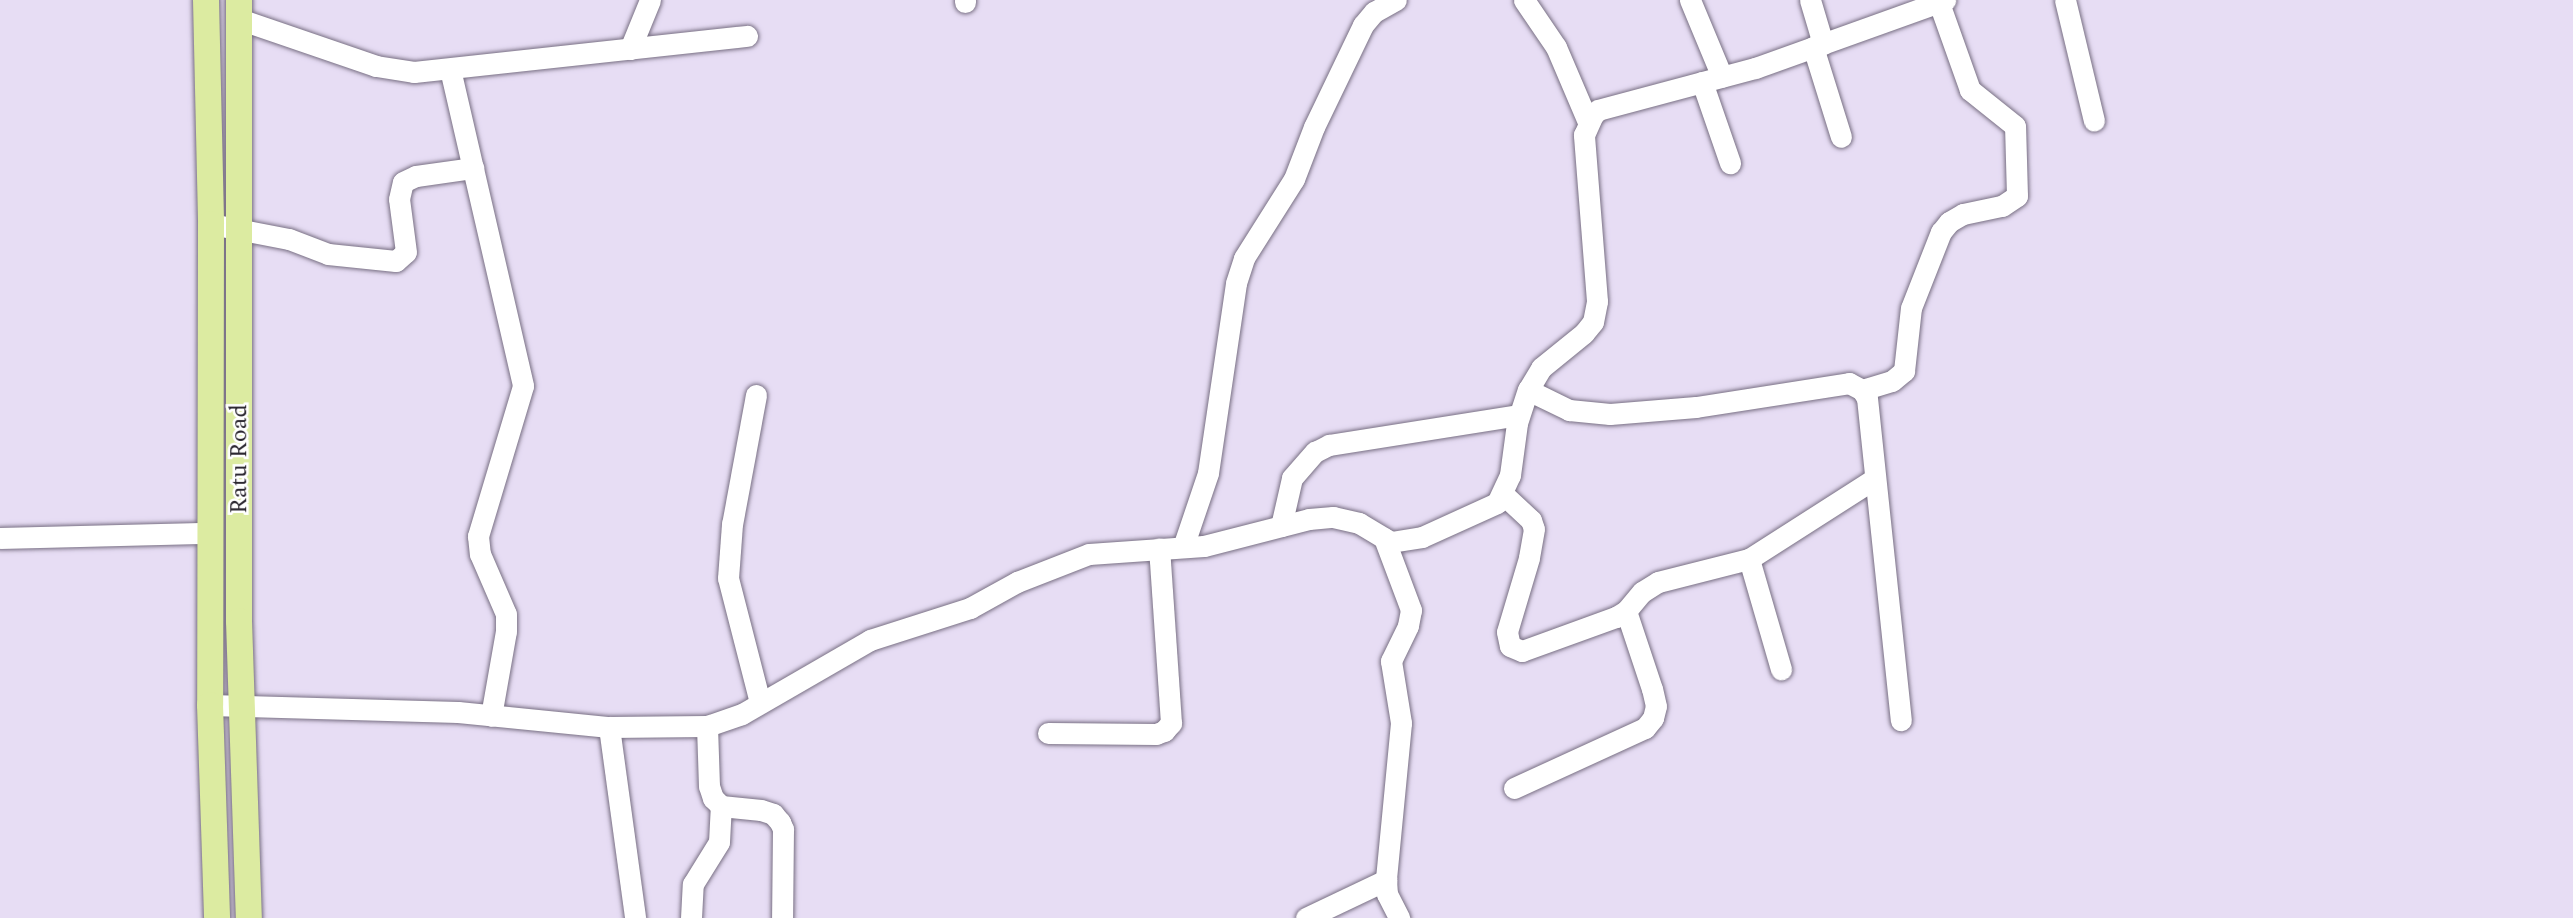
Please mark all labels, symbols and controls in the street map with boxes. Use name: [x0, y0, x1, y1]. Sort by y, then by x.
street label: Ratu Road: [226, 404, 254, 514]

